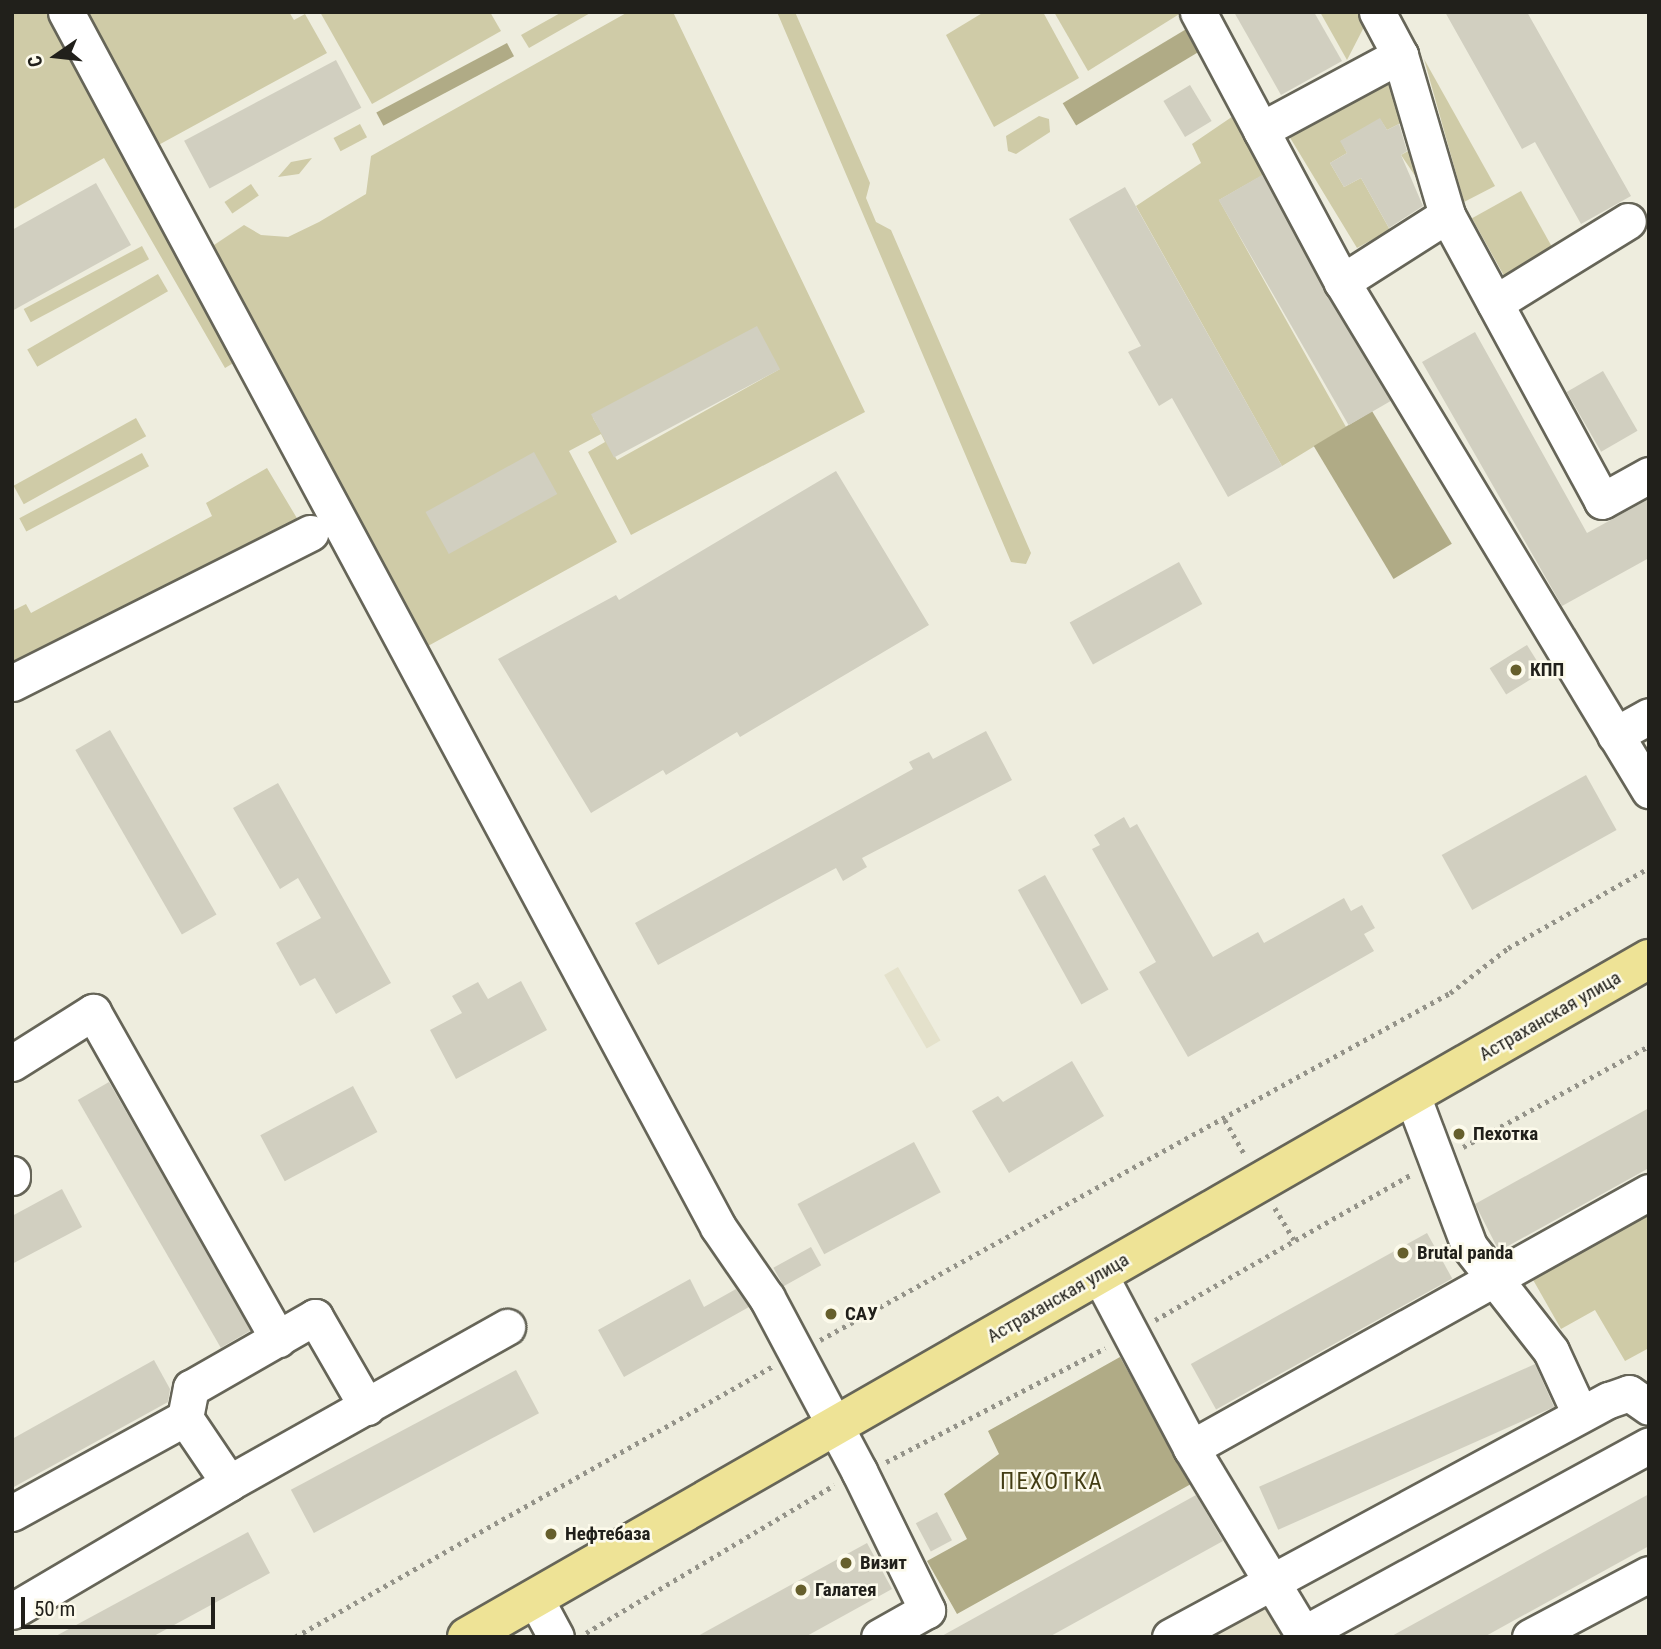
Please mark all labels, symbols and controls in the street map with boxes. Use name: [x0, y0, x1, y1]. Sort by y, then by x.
north arrow: [21, 21, 91, 91]
text: С: [23, 53, 48, 69]
place label: КПП: [1530, 659, 1564, 681]
marker: КПП: [1508, 662, 1524, 678]
street label: Астраханская улица: [1475, 966, 1625, 1066]
place label: Пехотка: [1473, 1123, 1538, 1145]
marker: Пехотка: [1451, 1126, 1467, 1142]
place label: Brutal panda: [1417, 1242, 1513, 1264]
marker: Brutal panda: [1395, 1245, 1411, 1261]
street label: Астраханская улица: [983, 1248, 1133, 1348]
place label: САУ: [845, 1303, 878, 1325]
marker: САУ: [823, 1306, 839, 1322]
district label: ПЕХОТКА: [1001, 1468, 1103, 1496]
place label: Нефтебаза: [565, 1523, 651, 1545]
marker: Нефтебаза: [543, 1526, 559, 1542]
place label: Визит: [860, 1552, 907, 1574]
marker: Визит: [838, 1555, 854, 1571]
place label: Галатея: [815, 1579, 877, 1601]
scale bar: [24, 1582, 219, 1626]
marker: Галатея: [793, 1582, 809, 1598]
text: 50 m: [34, 1597, 75, 1621]

